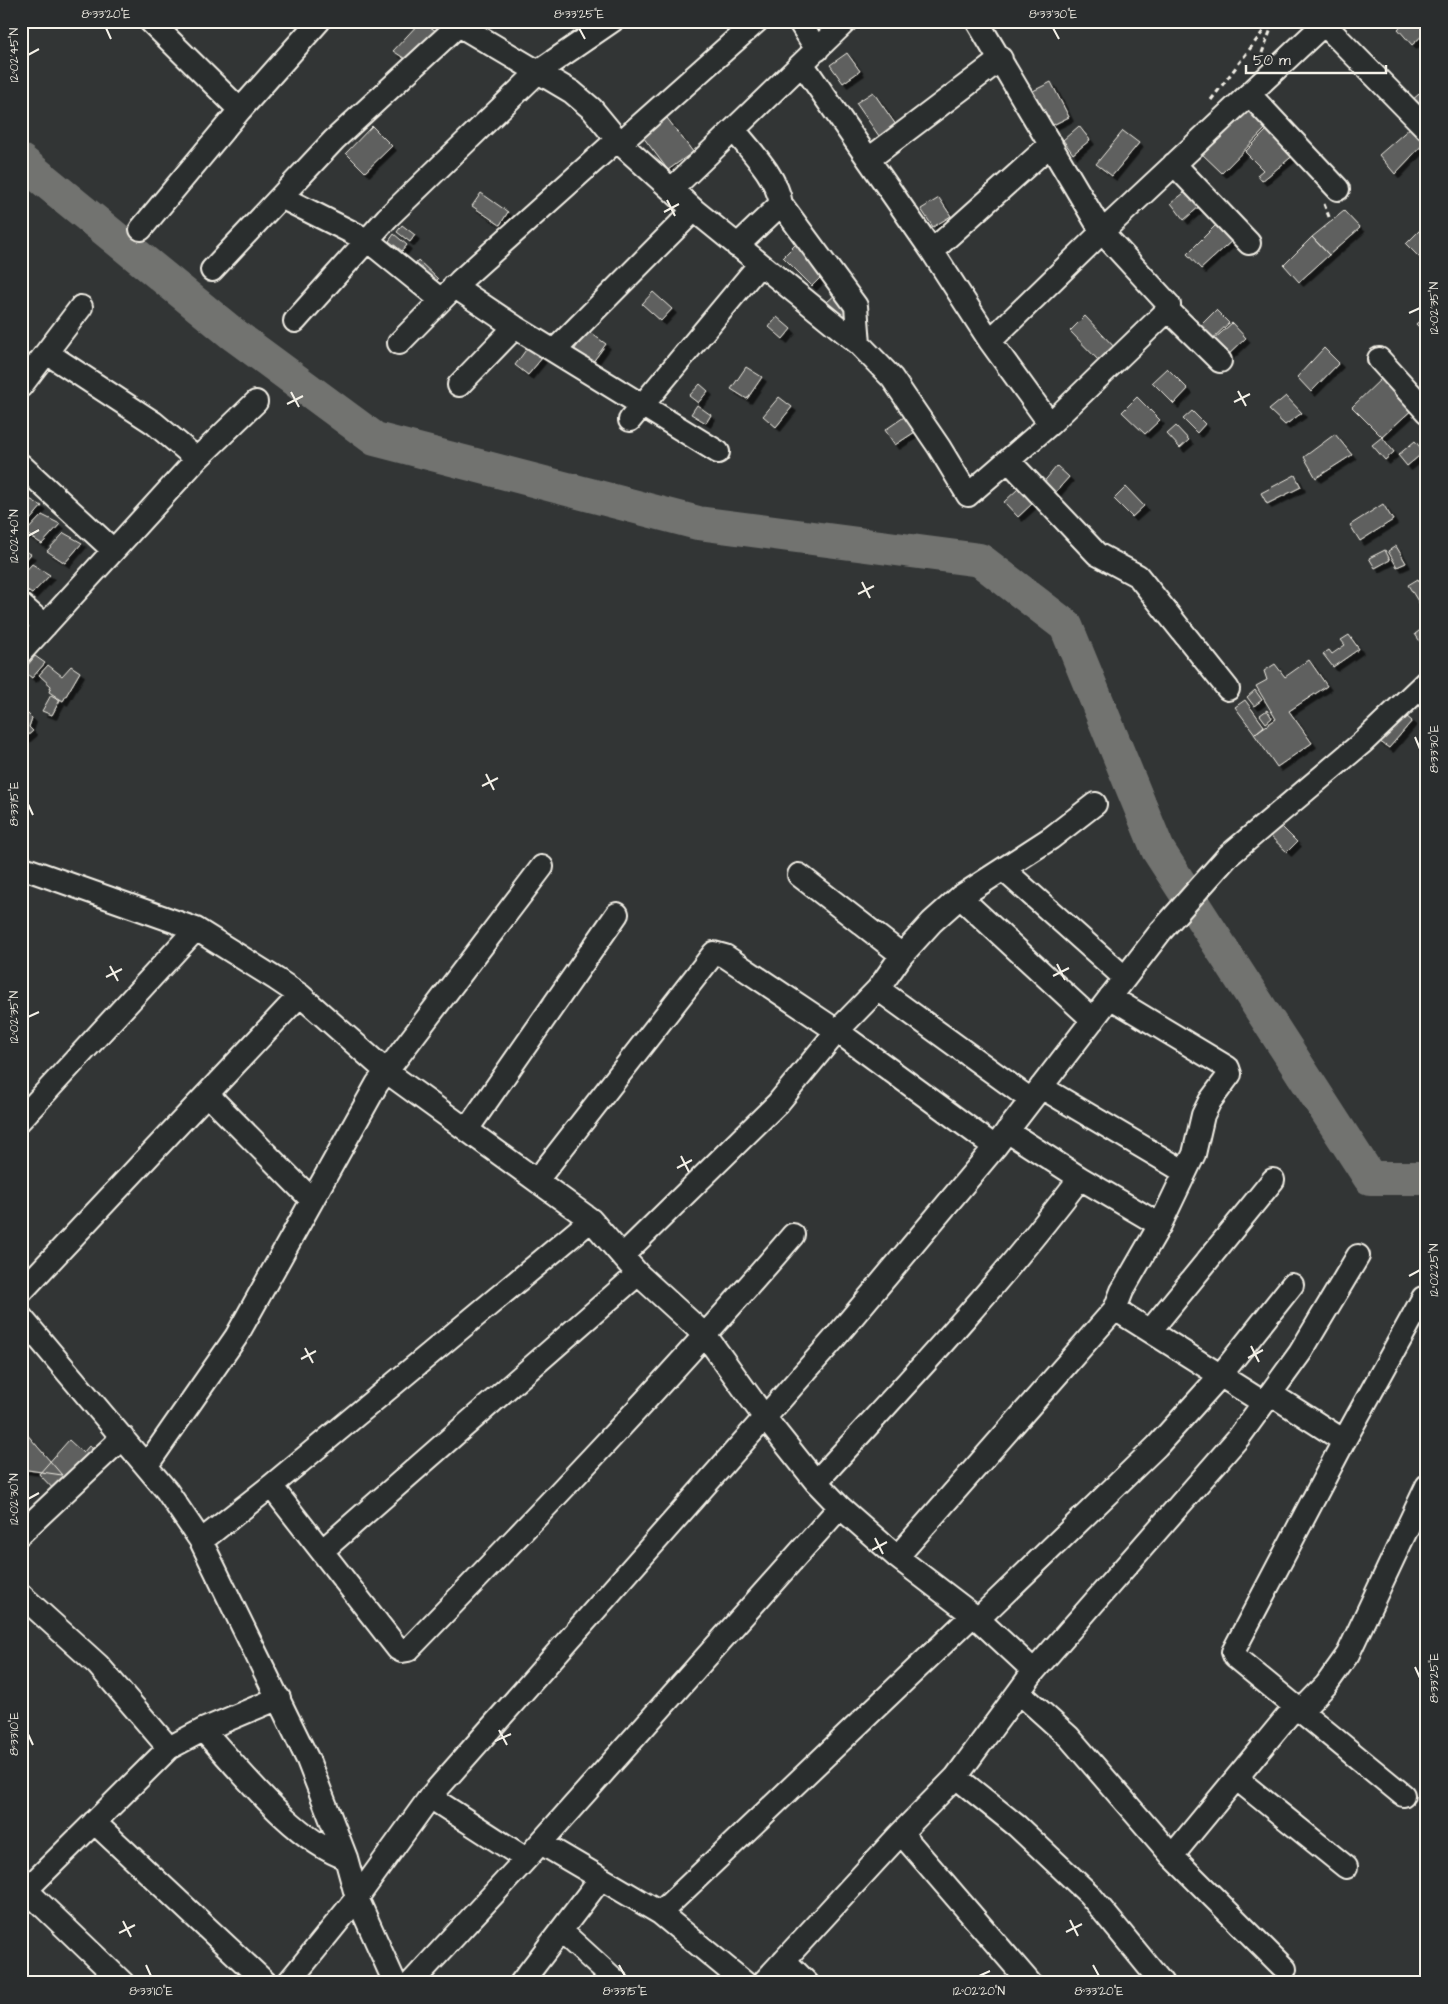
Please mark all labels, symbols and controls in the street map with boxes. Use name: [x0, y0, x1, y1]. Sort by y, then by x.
text: 8°33'20"E: [82, 6, 130, 23]
text: 8°33'25"E: [554, 6, 604, 23]
text: 8°33'30"E: [1029, 6, 1077, 23]
text: 12°02'45"N: [6, 27, 23, 82]
scale bar: [1246, 42, 1386, 74]
text: 50 m: [1253, 50, 1291, 71]
text: 12°02'35"N: [1426, 281, 1443, 334]
text: 12°02'40"N: [6, 509, 23, 563]
text: 8°33'30"E: [1426, 725, 1443, 773]
text: 8°33'15"E: [6, 782, 23, 826]
text: 12°02'35"N: [6, 990, 23, 1043]
text: 12°02'25"N: [1426, 1243, 1443, 1297]
text: 12°02'30"N: [6, 1473, 23, 1525]
text: 8°33'25"E: [1426, 1653, 1443, 1703]
text: 8°33'10"E: [6, 1712, 23, 1756]
text: 8°33'10"E: [129, 1983, 173, 2000]
text: 8°33'15"E: [603, 1983, 647, 2000]
text: 12°02'20"N: [953, 1983, 1006, 2000]
text: 8°33'20"E: [1075, 1983, 1123, 2000]

